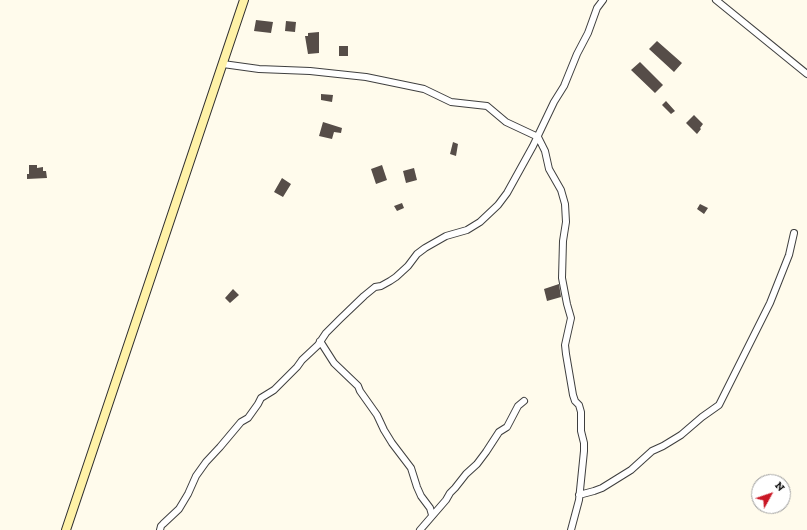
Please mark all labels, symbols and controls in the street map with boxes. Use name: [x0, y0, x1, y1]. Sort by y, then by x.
north arrow: [751, 474, 791, 514]
text: N: [772, 479, 787, 494]

